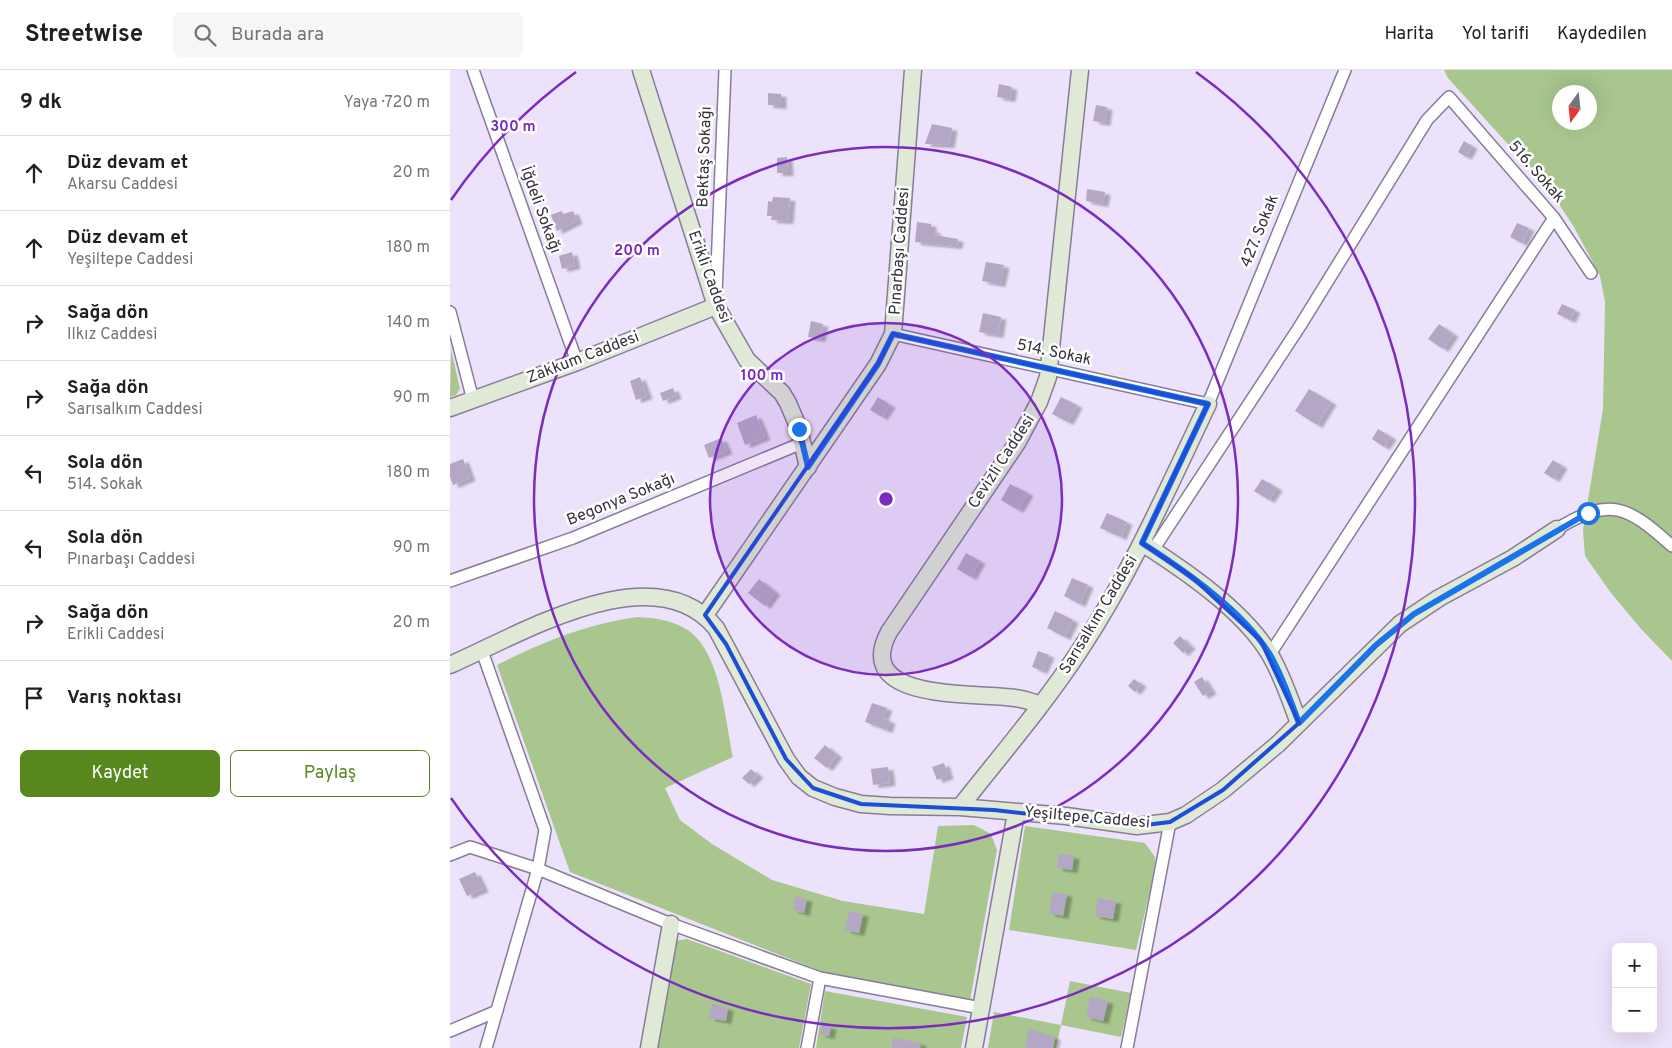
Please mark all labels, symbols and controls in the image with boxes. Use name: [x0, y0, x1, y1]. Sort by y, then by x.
search box: [173, 12, 523, 57]
text: Streetwise: [25, 20, 143, 50]
icon: search: [191, 21, 219, 49]
text: Burada ara: [231, 23, 324, 47]
text: Harita: [1384, 23, 1434, 46]
text: Yol tarifi: [1462, 23, 1529, 46]
text: Kaydedilen: [1557, 23, 1647, 46]
north arrow: [1552, 85, 1597, 130]
text: 9 dk: [20, 89, 62, 116]
text: Yaya · 720 m: [344, 93, 430, 113]
street label: Bektaş Sokağı: [693, 106, 717, 208]
text: 300 m: [490, 118, 536, 137]
street label: 516. Sokak: [1504, 137, 1568, 207]
text: Düz devam et: [67, 151, 188, 175]
icon: ahead: [20, 159, 48, 187]
text: 20 m: [393, 163, 430, 183]
street label: İğdeli Sokağı: [515, 163, 566, 256]
text: Akarsu Caddesi: [67, 175, 178, 195]
street label: Pınarbaşı Caddesi: [886, 186, 914, 316]
street label: 427. Sokak: [1236, 192, 1284, 270]
text: Düz devam et: [67, 226, 188, 250]
street label: Erikli Caddesi: [683, 228, 735, 326]
icon: ahead: [20, 234, 48, 262]
text: 180 m: [387, 238, 430, 258]
text: 200 m: [614, 242, 660, 261]
text: Yeşiltepe Caddesi: [67, 250, 193, 270]
text: Sağa dön: [67, 301, 149, 325]
icon: right: [20, 309, 48, 337]
text: 140 m: [387, 313, 430, 333]
text: Ilkız Caddesi: [67, 325, 157, 345]
street label: Zakkum Caddesi: [524, 327, 642, 389]
street label: 514. Sokak: [1015, 335, 1093, 371]
text: 100 m: [741, 367, 783, 386]
text: Sağa dön: [67, 376, 149, 400]
icon: right: [20, 384, 48, 412]
text: 90 m: [393, 388, 430, 408]
text: Sarısalkım Caddesi: [67, 400, 202, 420]
street label: Cevizli Caddesi: [964, 411, 1040, 513]
route end: [788, 418, 811, 441]
text: Sola dön: [67, 451, 143, 475]
icon: left: [20, 459, 48, 487]
text: 180 m: [387, 463, 430, 483]
street label: Begonya Sokağı: [564, 469, 678, 531]
text: 514. Sokak: [67, 475, 143, 495]
centre of rings: [877, 490, 895, 508]
route start: [1577, 502, 1600, 525]
text: Sola dön: [67, 526, 143, 550]
icon: left: [20, 534, 48, 562]
text: 90 m: [393, 538, 430, 558]
text: Pınarbaşı Caddesi: [67, 550, 195, 570]
street label: Sarısalkım Caddesi: [1056, 552, 1142, 678]
text: Sağa dön: [67, 601, 149, 625]
icon: right: [20, 609, 48, 637]
text: 20 m: [393, 613, 430, 633]
text: Erikli Caddesi: [67, 625, 164, 645]
icon: arrive: [20, 684, 48, 712]
text: Varış noktası: [67, 686, 182, 710]
button: Kaydet: [20, 750, 220, 797]
button: Paylaş: [230, 750, 430, 797]
street label: Yeşiltepe Caddesi: [1023, 803, 1151, 833]
map controls: [1612, 943, 1657, 1033]
button: +: [1612, 943, 1657, 988]
button: −: [1612, 988, 1657, 1033]

